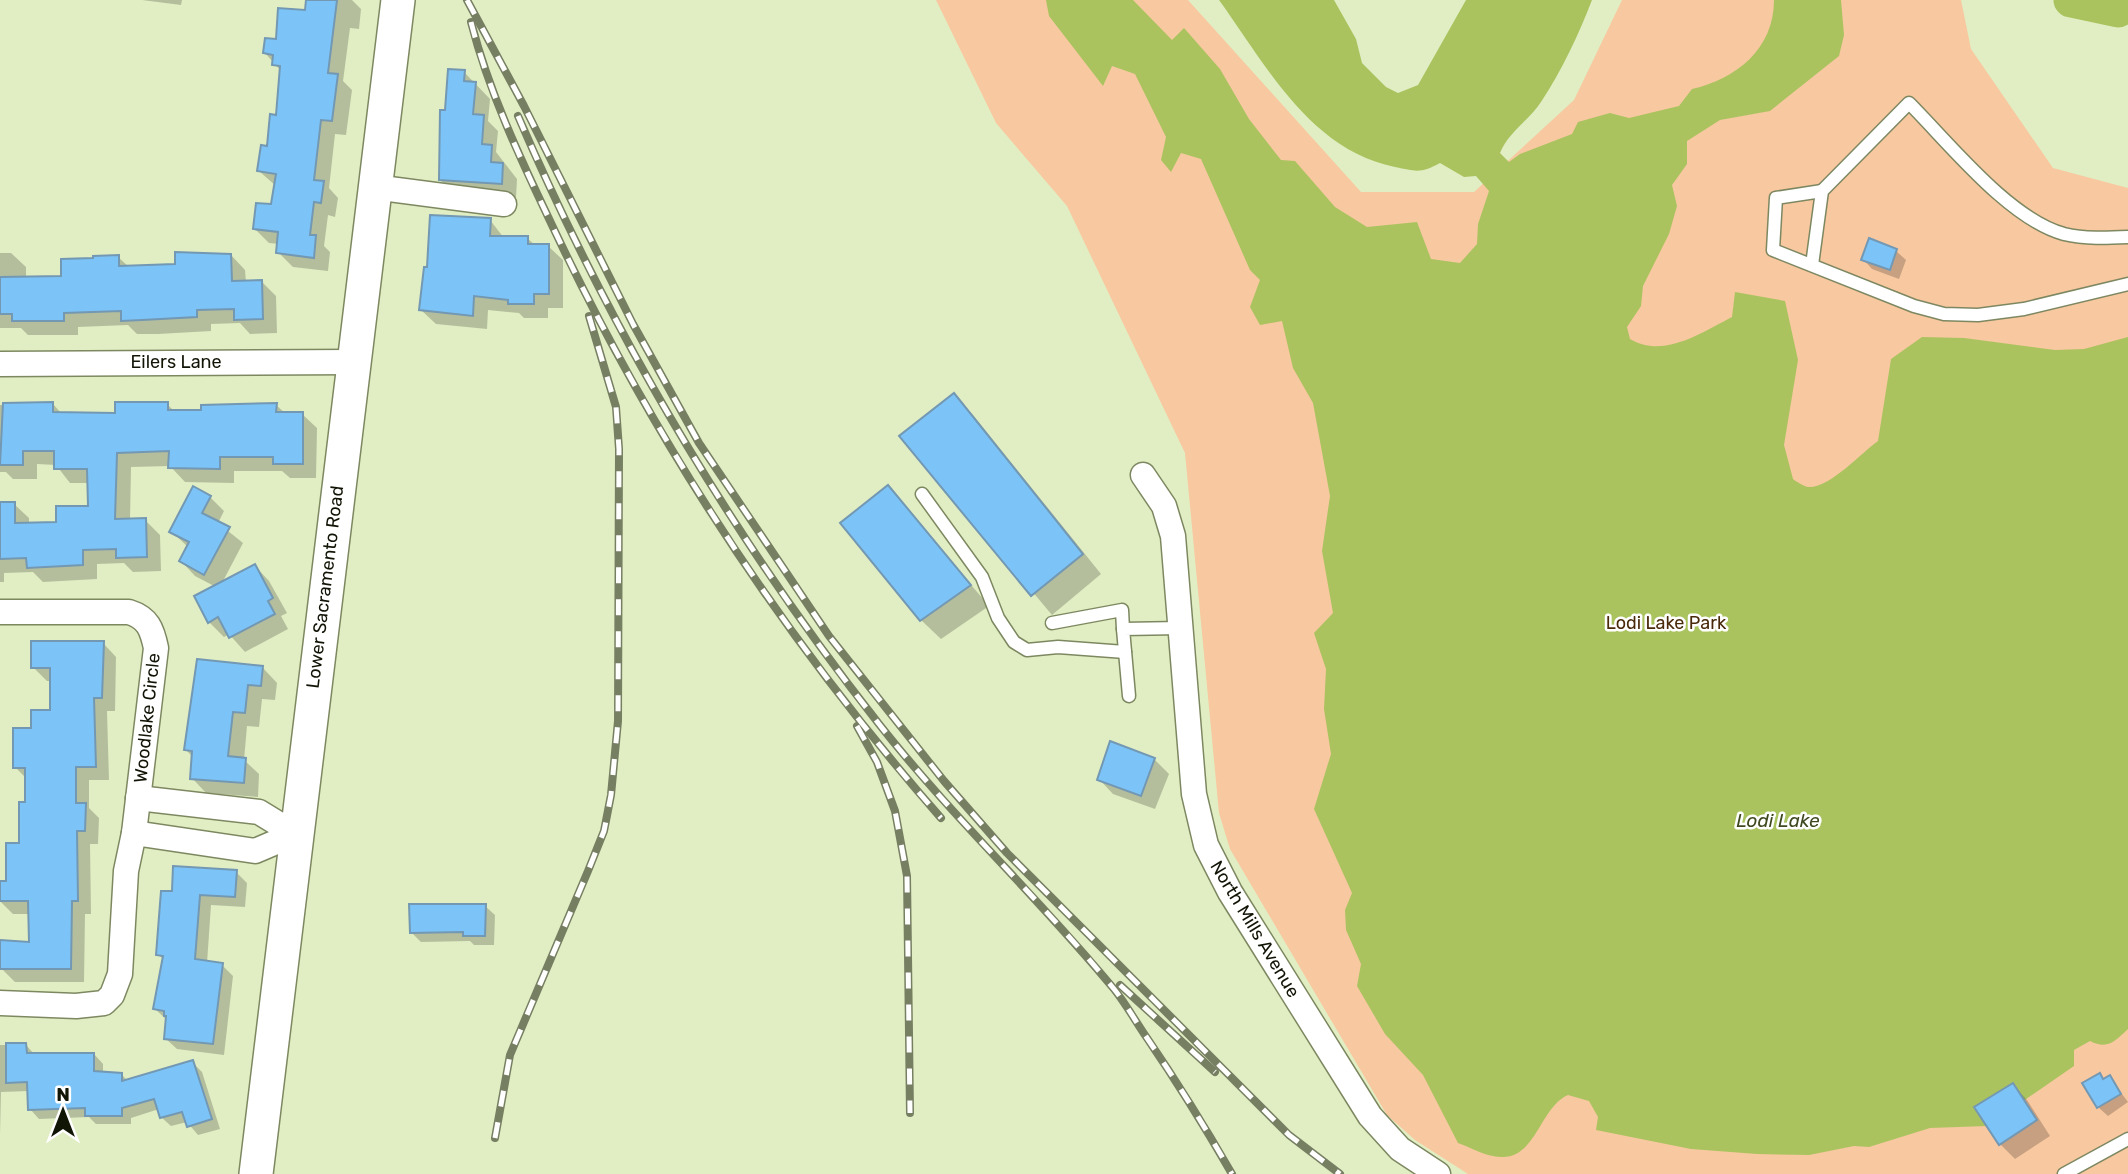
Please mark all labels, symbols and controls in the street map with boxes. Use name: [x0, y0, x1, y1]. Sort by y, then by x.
street label: Eilers Lane: [130, 351, 222, 373]
street label: Lower Sacramento Road: [302, 484, 348, 690]
park label: Lodi Lake Park: [1606, 612, 1727, 634]
street label: Woodlake Circle: [129, 652, 165, 784]
water label: Lodi Lake: [1736, 809, 1820, 832]
street label: North Mills Avenue: [1205, 857, 1305, 1001]
north arrow: [28, 1076, 98, 1146]
text: N: [56, 1083, 70, 1106]

